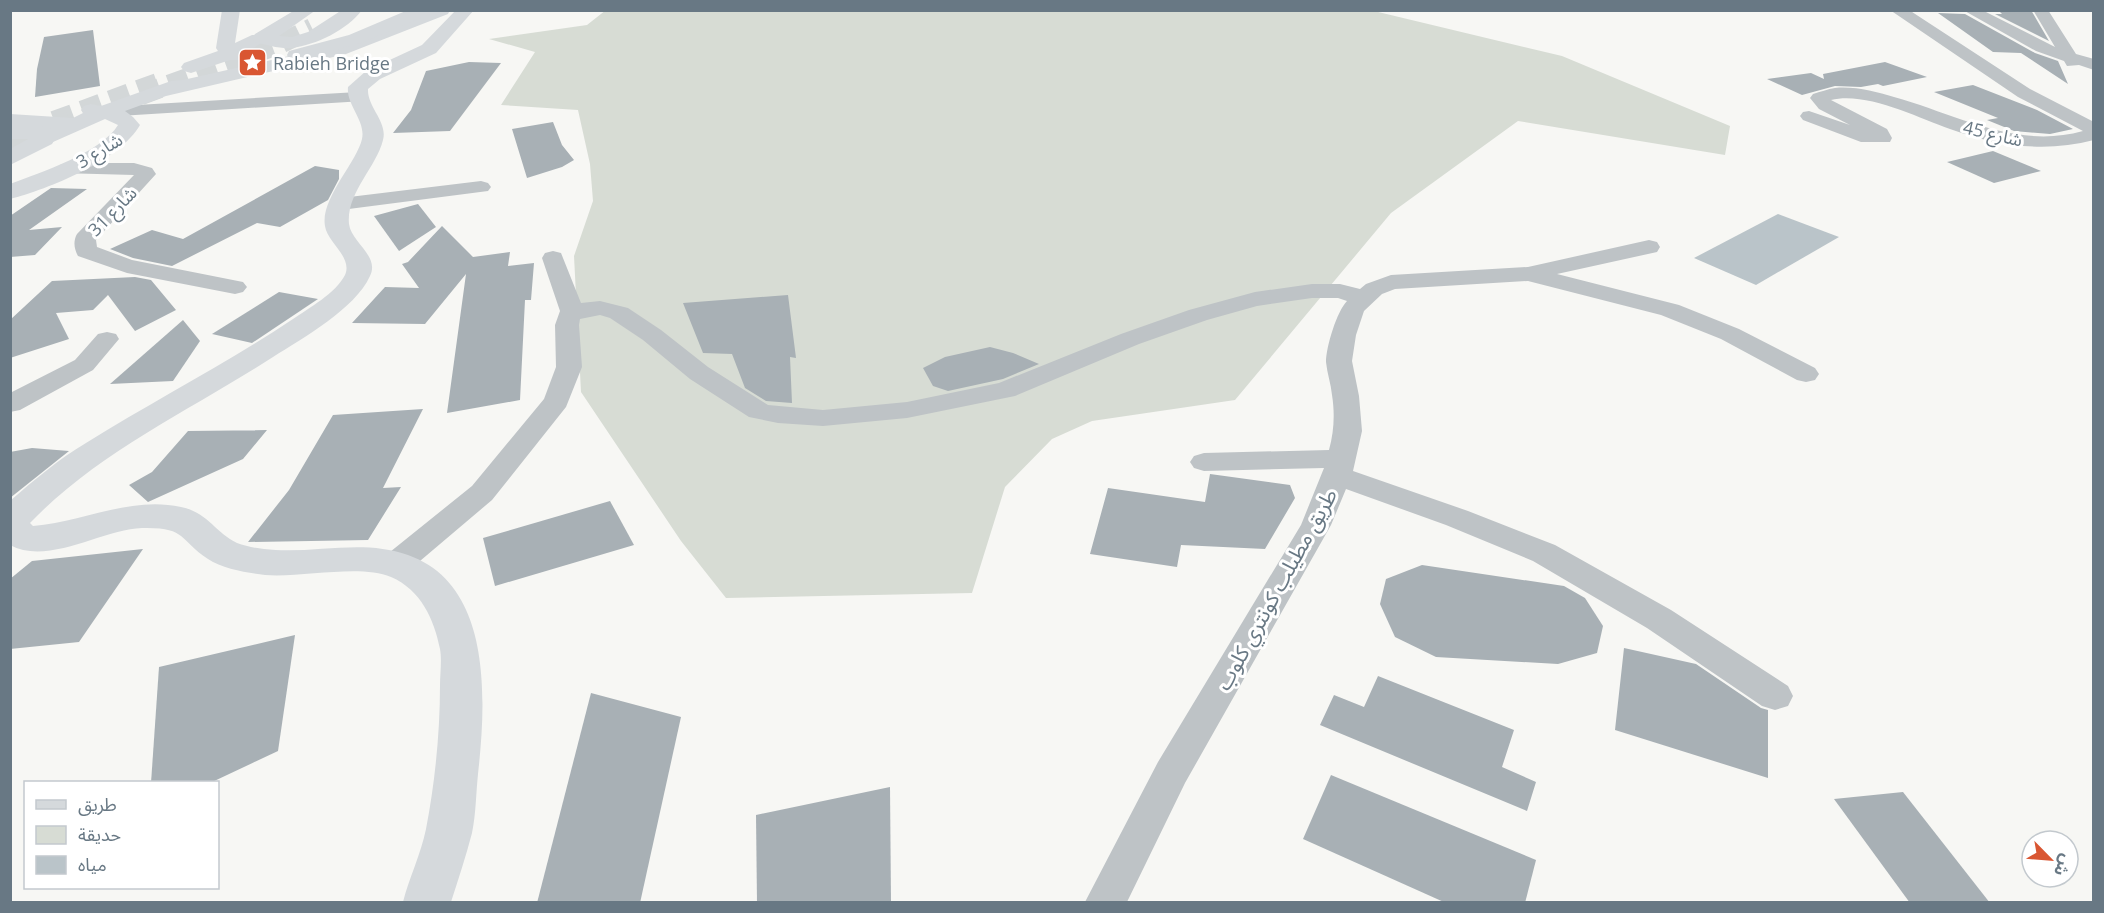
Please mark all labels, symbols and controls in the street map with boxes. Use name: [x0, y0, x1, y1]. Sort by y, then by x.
place icon: Rabieh Bridge: [236, 47, 268, 79]
place label: Rabieh Bridge: [273, 51, 390, 75]
street label: شارع 45: [1960, 115, 2025, 154]
street label: شارع 3: [71, 127, 128, 176]
street label: شارع 31: [82, 181, 144, 243]
street label: طريق مطيلب كونتري كلوب: [1209, 483, 1346, 696]
legend: [24, 781, 219, 889]
text: طريق: [78, 792, 117, 816]
text: حديقة: [78, 822, 121, 846]
north arrow: [2020, 829, 2080, 889]
text: ش: [2049, 851, 2078, 880]
text: مياه: [78, 852, 107, 876]

